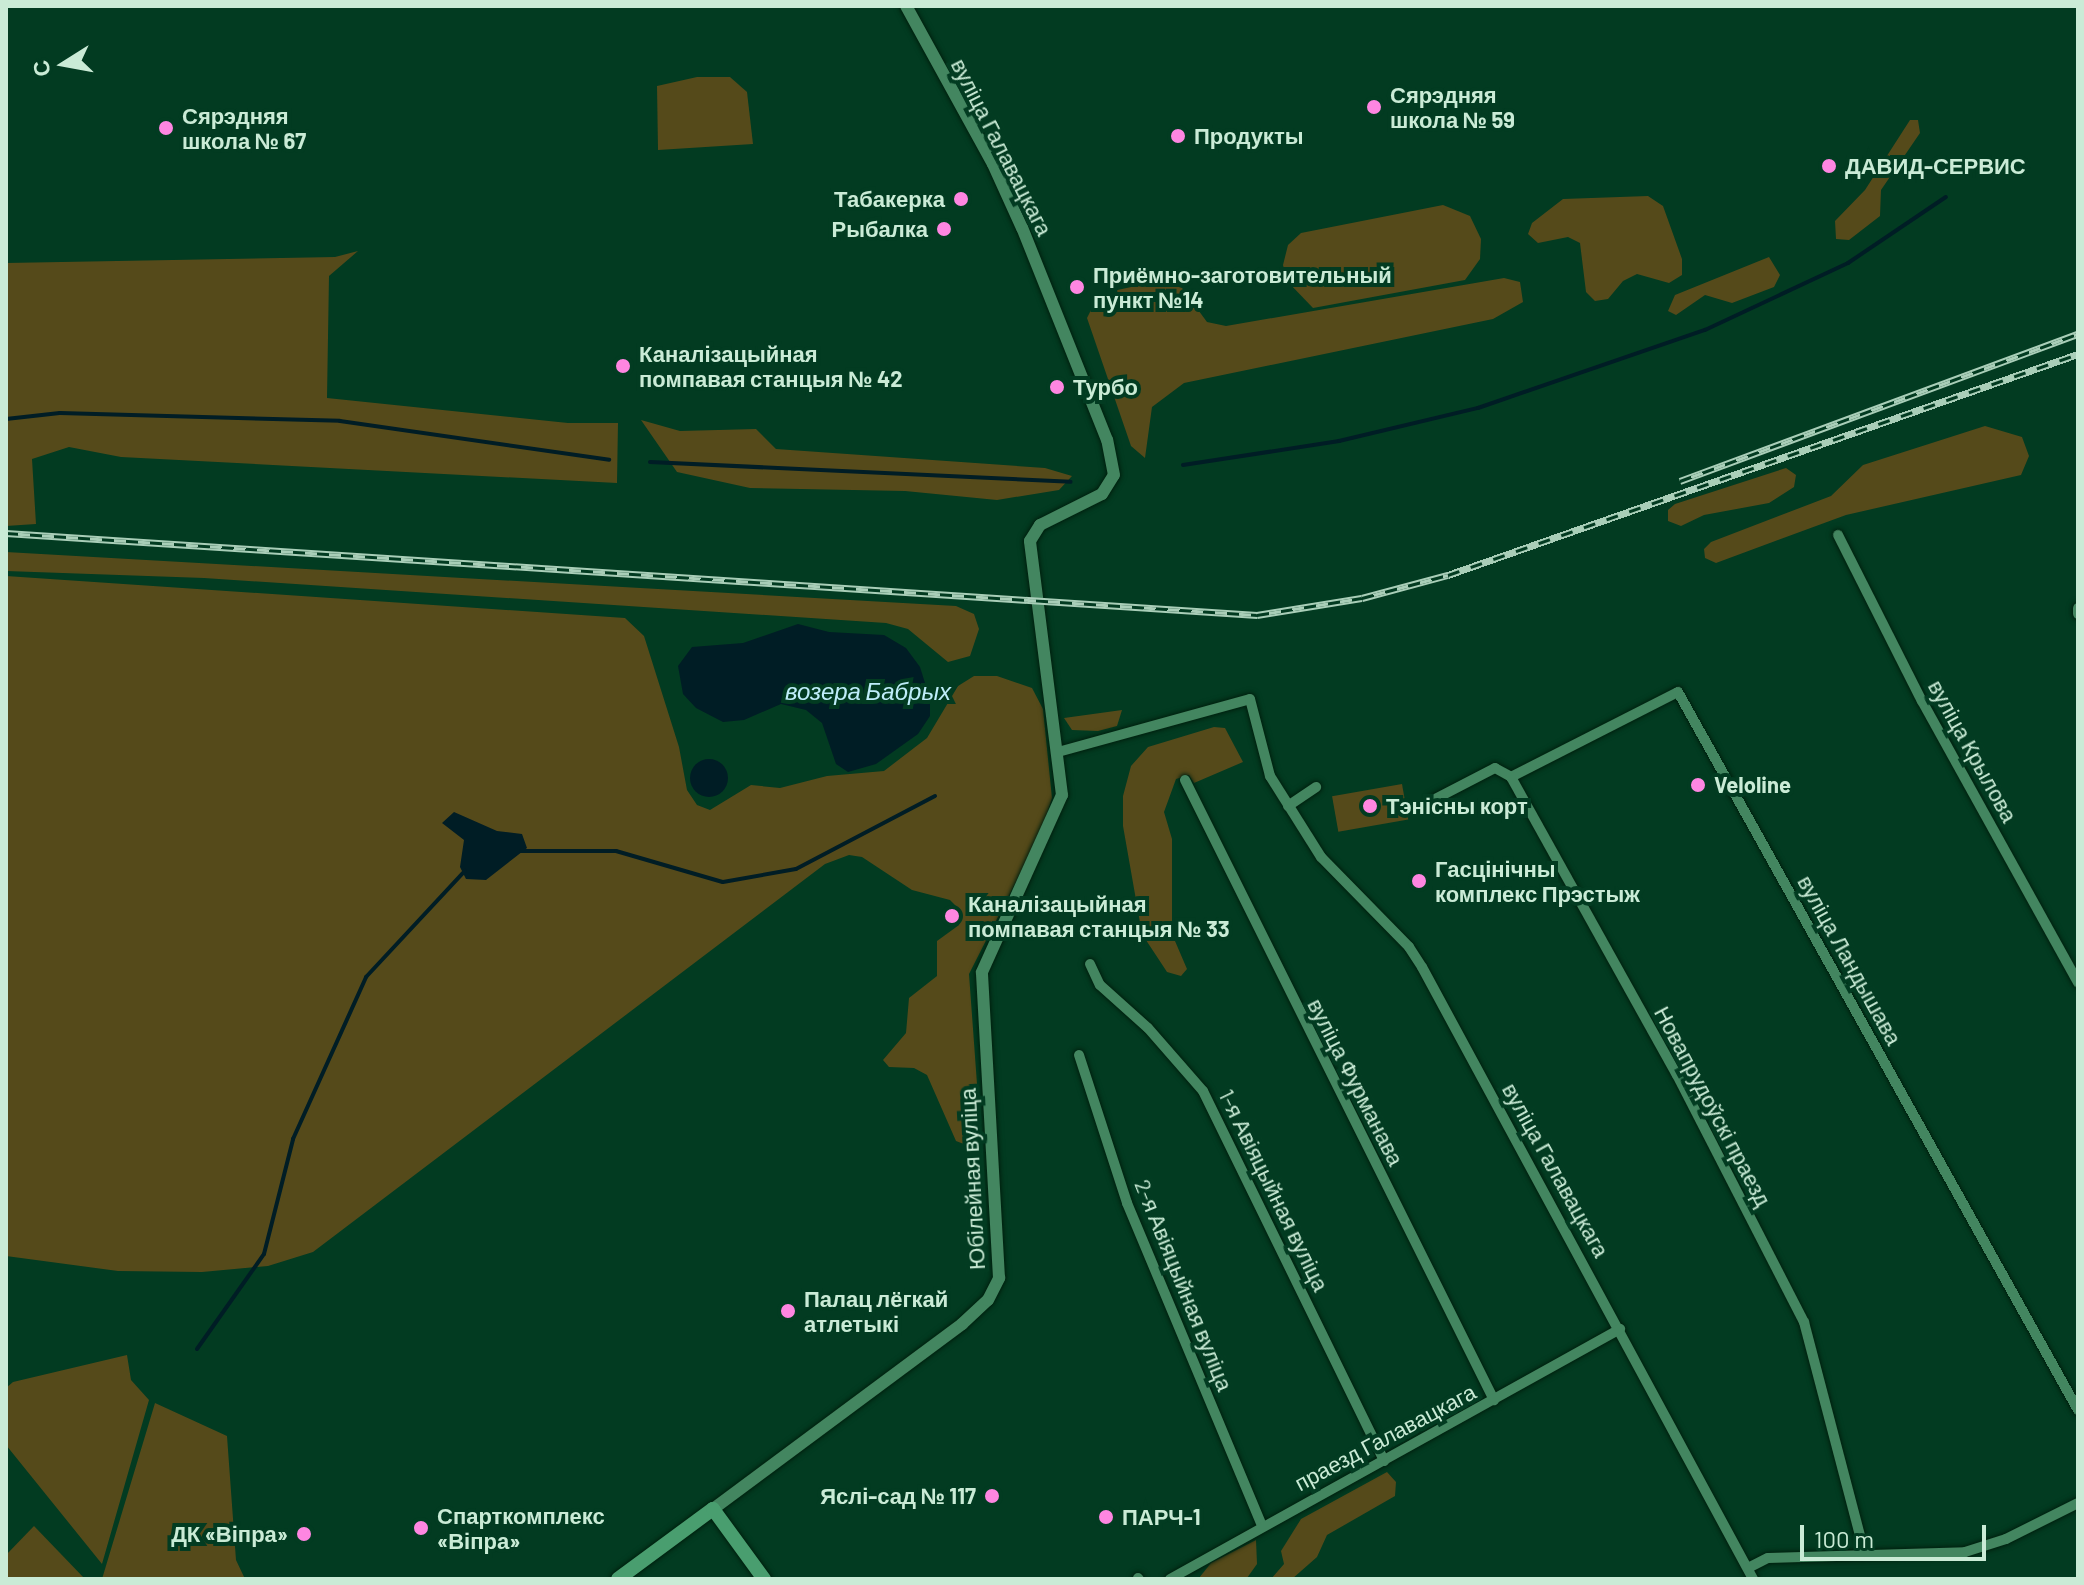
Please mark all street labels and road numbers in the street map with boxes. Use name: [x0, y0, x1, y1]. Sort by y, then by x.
street label: вуліца Галавацкага: [946, 54, 1058, 240]
street label: вуліца Крылова: [1923, 675, 2023, 827]
street label: вуліца Ландышава: [1792, 871, 1908, 1049]
street label: вуліца Фурманава: [1303, 994, 1409, 1170]
street label: Новапрудоўскі праезд: [1649, 1002, 1777, 1210]
street label: вуліца Галавацкага: [1497, 1078, 1615, 1262]
street label: 1-я Авіяцыйная вуліца: [1214, 1085, 1334, 1295]
street label: Юбілейная вуліца: [954, 1087, 990, 1271]
street label: 2-я Авіяцыйная вуліца: [1130, 1175, 1238, 1395]
street label: праезд Галавацкага: [1290, 1378, 1480, 1496]

